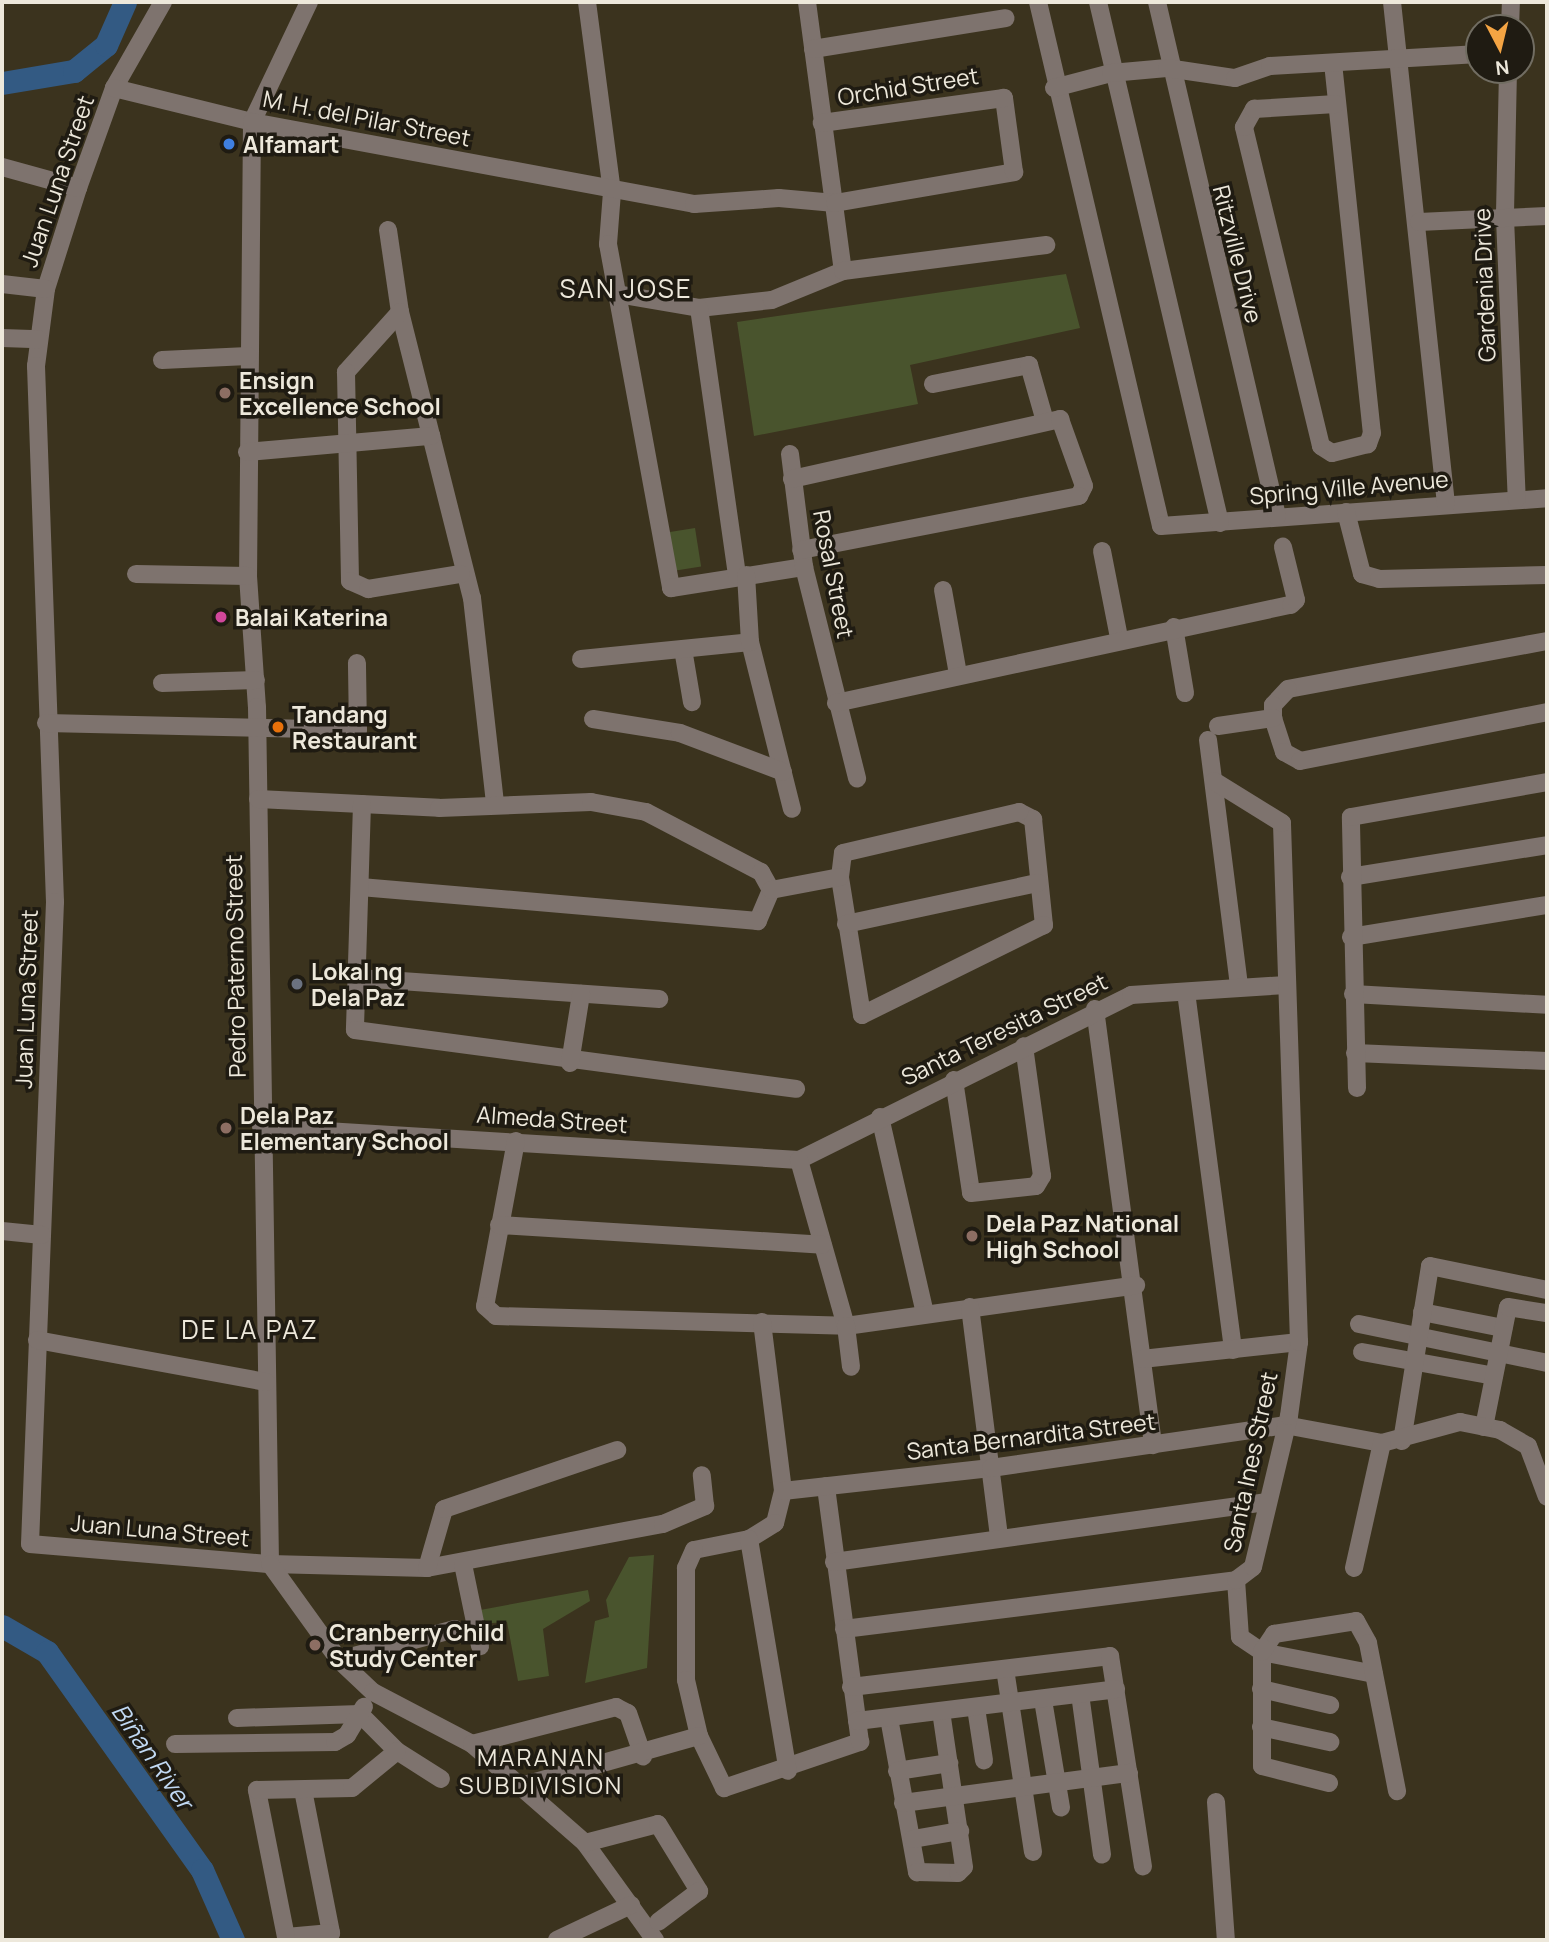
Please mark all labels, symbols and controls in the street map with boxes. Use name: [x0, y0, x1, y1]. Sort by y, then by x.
north arrow: [1465, 14, 1535, 84]
text: N: [1494, 54, 1511, 82]
street label: Orchid Street: [836, 61, 980, 111]
street label: M. H. del Pilar Street: [261, 84, 473, 152]
street label: Juan Luna Street: [15, 92, 99, 270]
place label: Alfamart: [243, 130, 340, 158]
marker: Alfamart: [221, 136, 237, 152]
street label: Ritzville Drive: [1208, 182, 1268, 326]
street label: Gardenia Drive: [1468, 208, 1500, 362]
district label: SAN JOSE: [560, 273, 692, 305]
place label: Ensign Excellence School: [239, 366, 441, 420]
marker: Ensign Excellence School: [217, 385, 233, 401]
street label: Spring Ville Avenue: [1248, 465, 1450, 509]
street label: Rosal Street: [808, 507, 860, 641]
place label: Balai Katerina: [235, 603, 388, 631]
marker: Balai Katerina: [213, 609, 229, 625]
place label: Tandang Restaurant: [292, 700, 418, 754]
marker: Tandang Restaurant: [270, 719, 286, 735]
street label: Pedro Paterno Street: [219, 854, 251, 1078]
street label: Juan Luna Street: [9, 909, 43, 1089]
place label: Lokal ng Dela Paz: [311, 957, 405, 1011]
street label: Santa Teresita Street: [897, 967, 1111, 1091]
marker: Lokal ng Dela Paz: [289, 976, 305, 992]
street label: Almeda Street: [476, 1100, 628, 1138]
place label: Dela Paz Elementary School: [240, 1101, 449, 1155]
marker: Dela Paz Elementary School: [218, 1120, 234, 1136]
place label: Dela Paz National High School: [986, 1209, 1179, 1263]
marker: Dela Paz National High School: [964, 1228, 980, 1244]
district label: DE LA PAZ: [182, 1314, 318, 1346]
street label: Santa Ines Street: [1217, 1369, 1283, 1555]
street label: Santa Bernardita Street: [905, 1407, 1157, 1465]
street label: Juan Luna Street: [69, 1508, 251, 1552]
place label: Cranberry Child Study Center: [329, 1618, 504, 1672]
marker: Cranberry Child Study Center: [307, 1637, 323, 1653]
water label: Biñan River: [106, 1698, 200, 1814]
district label: MARANAN SUBDIVISION: [460, 1743, 622, 1799]

